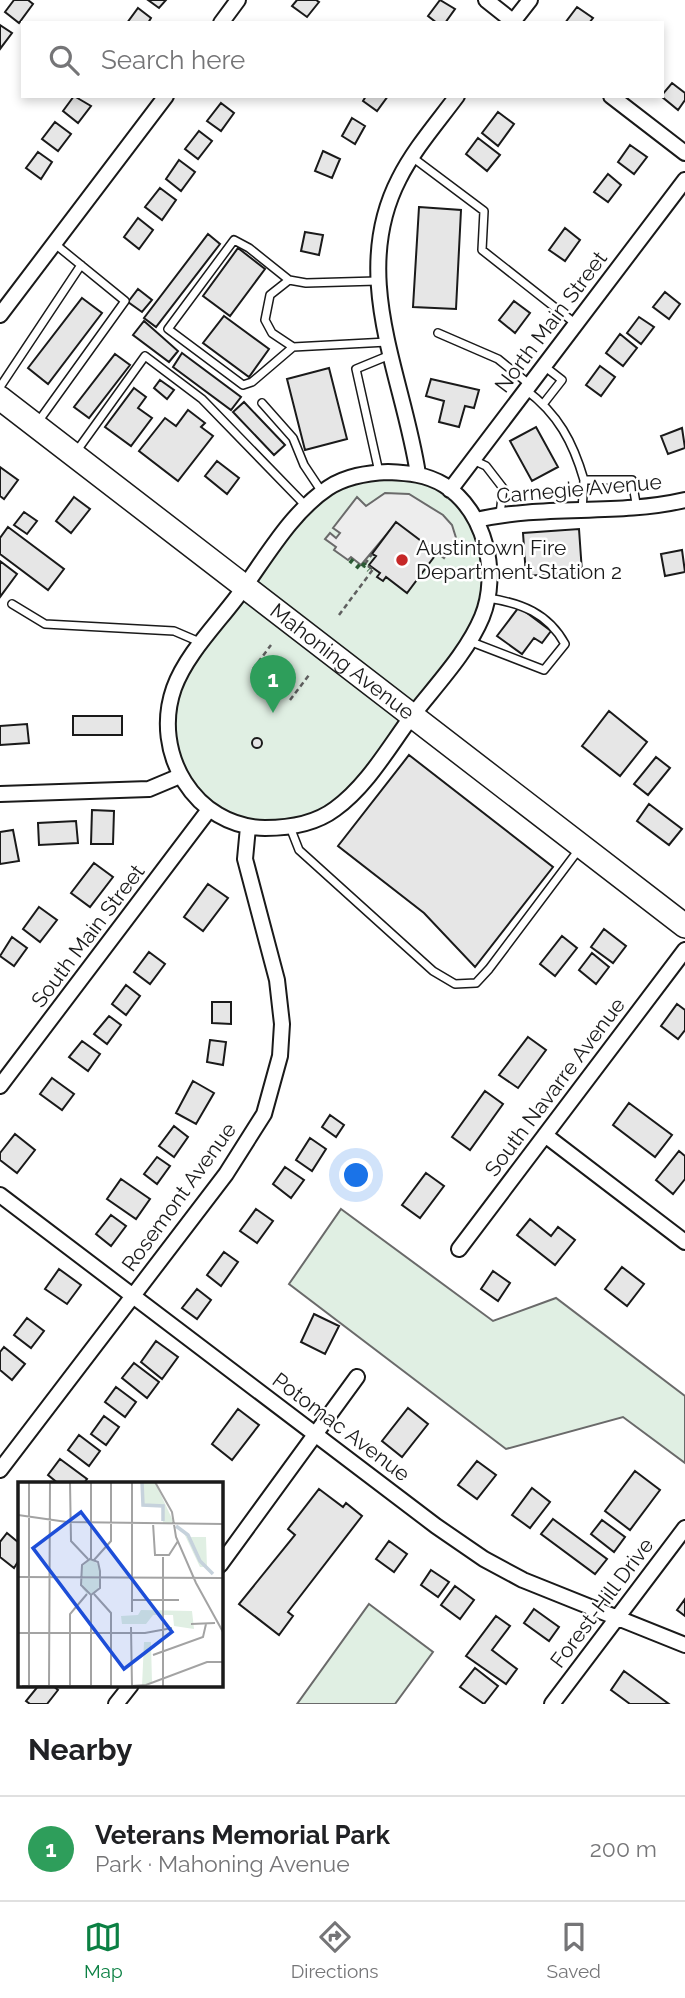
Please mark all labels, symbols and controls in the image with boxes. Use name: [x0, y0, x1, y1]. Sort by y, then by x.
search box: [21, 21, 664, 98]
icon: search: [45, 41, 83, 79]
text: Search here: [101, 45, 245, 75]
street label: North Main Street: [489, 246, 612, 397]
street label: Carnegie Avenue: [495, 469, 663, 508]
place label: Austintown Fire Department Station 2: [416, 535, 622, 584]
marker: Austintown Fire Department Station 2: [394, 552, 410, 568]
street label: Mahoning Avenue: [266, 598, 419, 725]
pin: 1: [250, 655, 296, 713]
street label: South Main Street: [26, 859, 149, 1012]
street label: South Navarre Avenue: [479, 992, 630, 1181]
street label: Rosemont Avenue: [116, 1117, 241, 1276]
your location: [339, 1158, 373, 1192]
street label: Potomac Avenue: [268, 1367, 415, 1486]
inset map: [18, 1482, 222, 1686]
street label: Forest-Hill Drive: [545, 1533, 658, 1672]
text: Nearby: [28, 1732, 132, 1767]
text: Veterans Memorial Park: [95, 1820, 390, 1850]
text: 1: [45, 1835, 57, 1862]
text: 200 m: [590, 1835, 657, 1862]
text: Park · Mahoning Avenue: [95, 1850, 350, 1877]
tab: Map: [84, 1918, 123, 1982]
tab: Directions: [291, 1918, 379, 1982]
tab: Saved: [547, 1918, 601, 1982]

